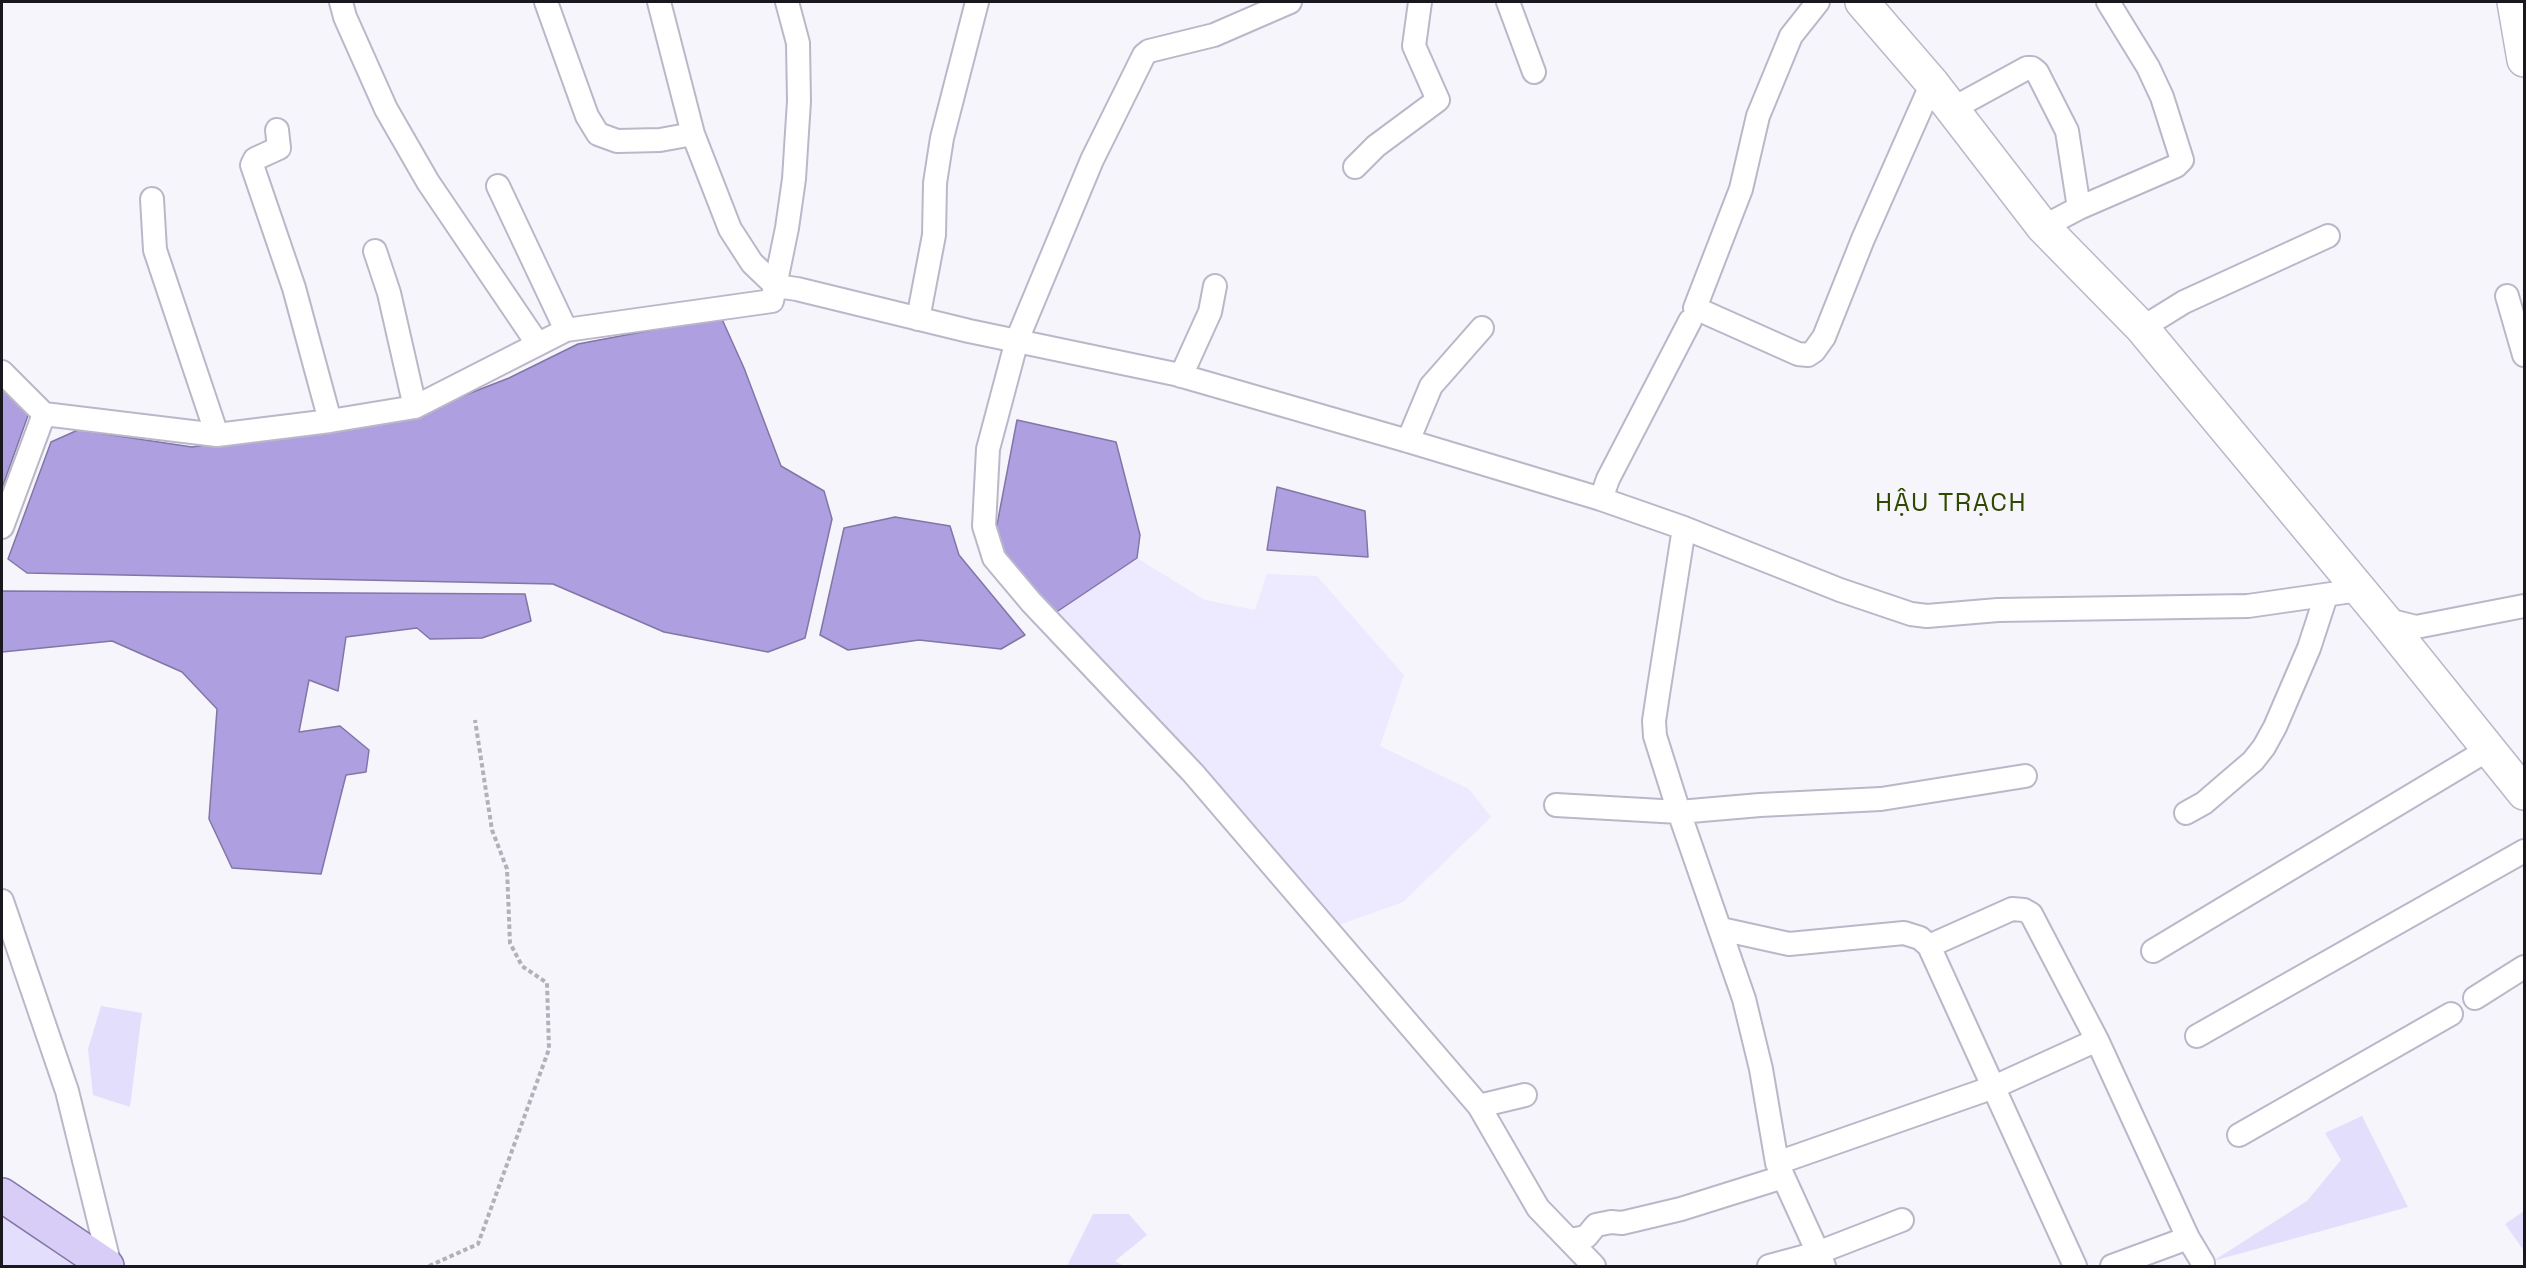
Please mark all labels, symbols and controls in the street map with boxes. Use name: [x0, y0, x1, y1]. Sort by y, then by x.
district label: HẬU TRẠCH: [1875, 488, 2027, 520]

